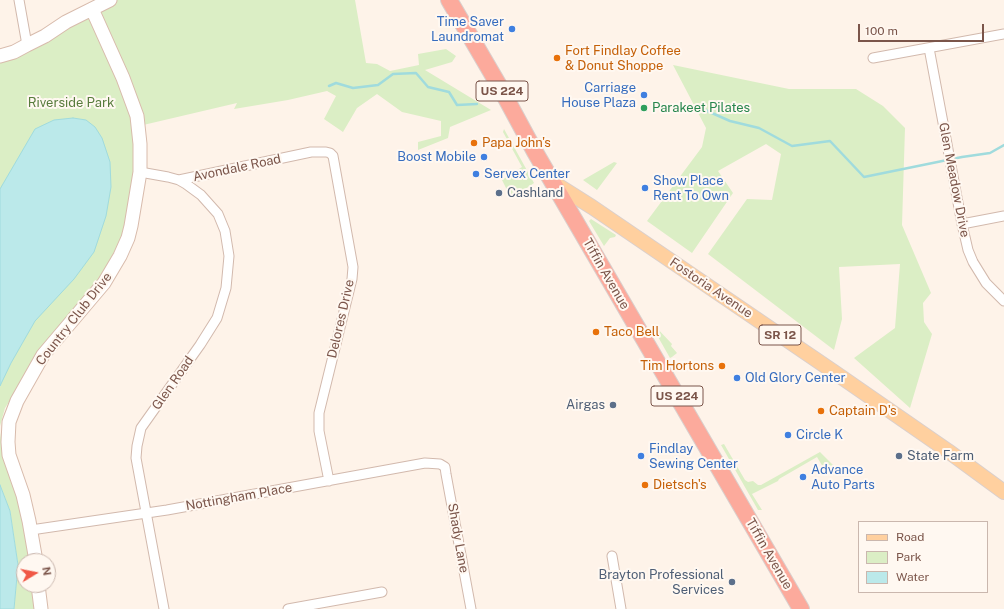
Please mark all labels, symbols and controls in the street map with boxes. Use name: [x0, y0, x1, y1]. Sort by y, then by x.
place label: Time Saver Laundromat: [431, 14, 504, 45]
scale bar: [860, 16, 986, 42]
marker: Time Saver Laundromat: [507, 24, 517, 34]
text: 100 m: [865, 24, 898, 38]
place label: Fort Findlay Coffee & Donut Shoppe: [565, 43, 681, 74]
marker: Fort Findlay Coffee & Donut Shoppe: [552, 53, 562, 63]
place label: Carriage House Plaza: [561, 80, 636, 111]
road number: US 224: [476, 81, 528, 101]
marker: Carriage House Plaza: [639, 90, 649, 100]
park label: Riverside Park: [28, 95, 114, 111]
place label: Parakeet Pilates: [652, 100, 750, 116]
marker: Parakeet Pilates: [639, 103, 649, 113]
street label: Glen Meadow Drive: [935, 121, 973, 239]
place label: Papa John's: [482, 135, 551, 151]
marker: Papa John's: [469, 138, 479, 148]
place label: Boost Mobile: [397, 149, 476, 165]
street label: Avondale Road: [192, 151, 282, 185]
marker: Boost Mobile: [479, 152, 489, 162]
place label: Servex Center: [484, 166, 570, 182]
marker: Servex Center: [471, 169, 481, 179]
place label: Show Place Rent To Own: [653, 173, 729, 204]
marker: Show Place Rent To Own: [640, 183, 650, 193]
place label: Cashland: [507, 185, 563, 201]
marker: Cashland: [494, 188, 504, 198]
street label: Tiffin Avenue: [579, 236, 633, 312]
street label: Fostoria Avenue: [667, 254, 755, 322]
street label: Country Club Drive: [33, 269, 115, 369]
street label: Delores Drive: [324, 278, 358, 360]
place label: Taco Bell: [604, 324, 659, 340]
road number: SR 12: [759, 325, 801, 345]
marker: Taco Bell: [591, 327, 601, 337]
street label: Glen Road: [149, 353, 197, 413]
place label: Tim Hortons: [640, 358, 714, 374]
marker: Tim Hortons: [717, 361, 727, 371]
place label: Old Glory Center: [745, 370, 846, 386]
marker: Old Glory Center: [732, 373, 742, 383]
road number: US 224: [651, 386, 703, 406]
place label: Airgas: [566, 397, 605, 413]
marker: Airgas: [608, 400, 618, 410]
place label: Captain D's: [829, 403, 897, 419]
marker: Captain D's: [816, 406, 826, 416]
place label: Circle K: [796, 427, 843, 443]
marker: Circle K: [783, 430, 793, 440]
place label: Findlay Sewing Center: [649, 441, 738, 472]
place label: State Farm: [907, 448, 974, 464]
marker: Findlay Sewing Center: [636, 451, 646, 461]
marker: State Farm: [894, 451, 904, 461]
place label: Advance Auto Parts: [811, 462, 875, 493]
marker: Advance Auto Parts: [798, 472, 808, 482]
place label: Dietsch's: [653, 477, 707, 493]
street label: Nottingham Place: [185, 480, 293, 514]
marker: Dietsch's: [640, 480, 650, 490]
street label: Shady Lane: [444, 502, 472, 574]
street label: Tiffin Avenue: [742, 516, 796, 592]
legend: [858, 521, 988, 593]
text: Road: [896, 530, 924, 544]
text: Park: [896, 550, 922, 564]
north arrow: [16, 553, 56, 593]
text: N: [40, 566, 53, 576]
place label: Brayton Professional Services: [599, 567, 724, 598]
text: Water: [896, 570, 929, 584]
marker: Brayton Professional Services: [727, 577, 737, 587]

